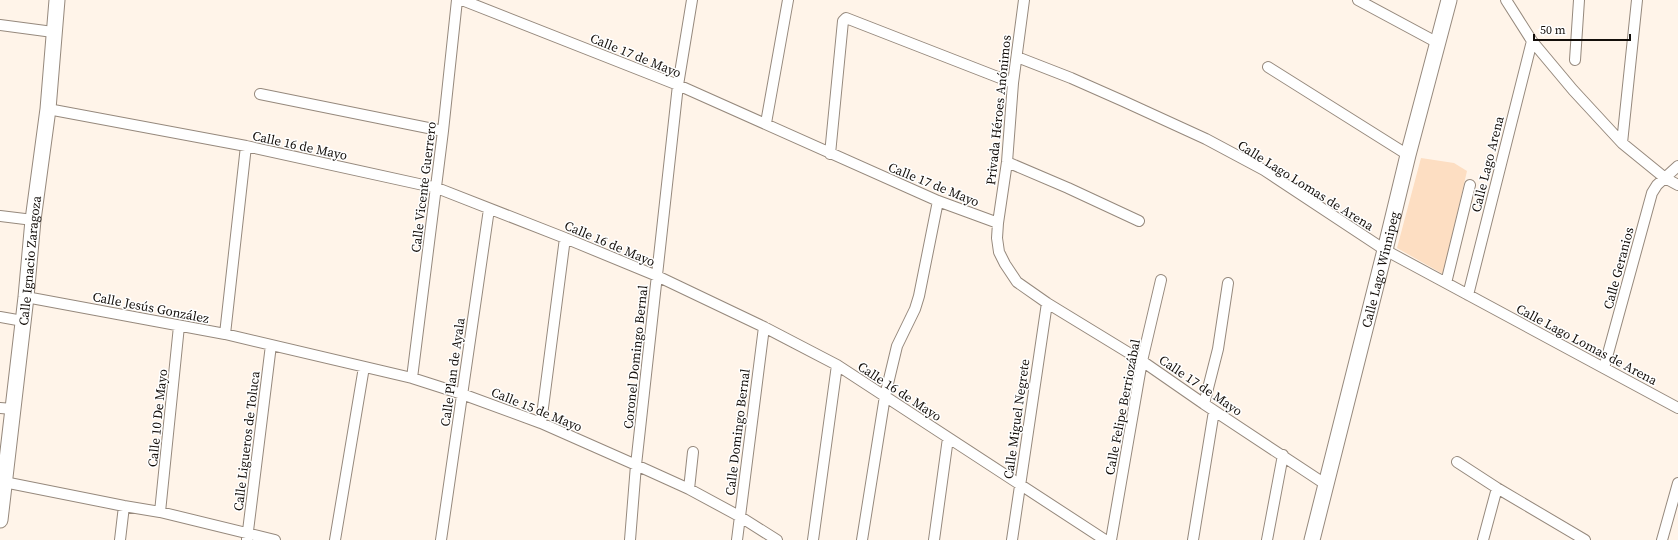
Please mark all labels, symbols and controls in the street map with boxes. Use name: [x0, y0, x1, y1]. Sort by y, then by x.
scale bar: [1534, 16, 1630, 42]
text: 50 m: [1540, 22, 1566, 38]
street label: Calle 17 de Mayo: [588, 29, 684, 81]
street label: Privada Héroes Anónimos: [982, 34, 1015, 186]
street label: Calle Lago Arena: [1467, 114, 1508, 214]
street label: Calle Vicente Guerrero: [407, 121, 440, 253]
street label: Calle 16 de Mayo: [251, 127, 349, 164]
street label: Calle Lago Lomas de Arena: [1235, 137, 1377, 235]
street label: Calle 17 de Mayo: [886, 158, 982, 210]
street label: Calle Ignacio Zaragoza: [15, 194, 45, 327]
street label: Calle Lago Winnipeg: [1358, 209, 1403, 330]
street label: Calle 16 de Mayo: [562, 217, 658, 270]
street label: Calle Geranios: [1599, 225, 1638, 311]
street label: Coronel Domingo Bernal: [619, 284, 652, 430]
street label: Calle Jesús González: [91, 288, 211, 327]
street label: Calle Lago Lomas de Arena: [1513, 300, 1661, 389]
street label: Calle Plan de Ayala: [436, 316, 469, 427]
street label: Calle Felipe Berriozábal: [1101, 338, 1144, 476]
street label: Calle 17 de Mayo: [1156, 351, 1246, 420]
street label: Calle 16 de Mayo: [855, 358, 945, 425]
street label: Calle Miguel Negrete: [1000, 358, 1033, 480]
street label: Calle 10 De Mayo: [144, 368, 171, 468]
street label: Calle Domingo Bernal: [721, 368, 754, 496]
street label: Calle Ligueros de Toluca: [229, 370, 264, 512]
street label: Calle 15 de Mayo: [489, 383, 585, 435]

